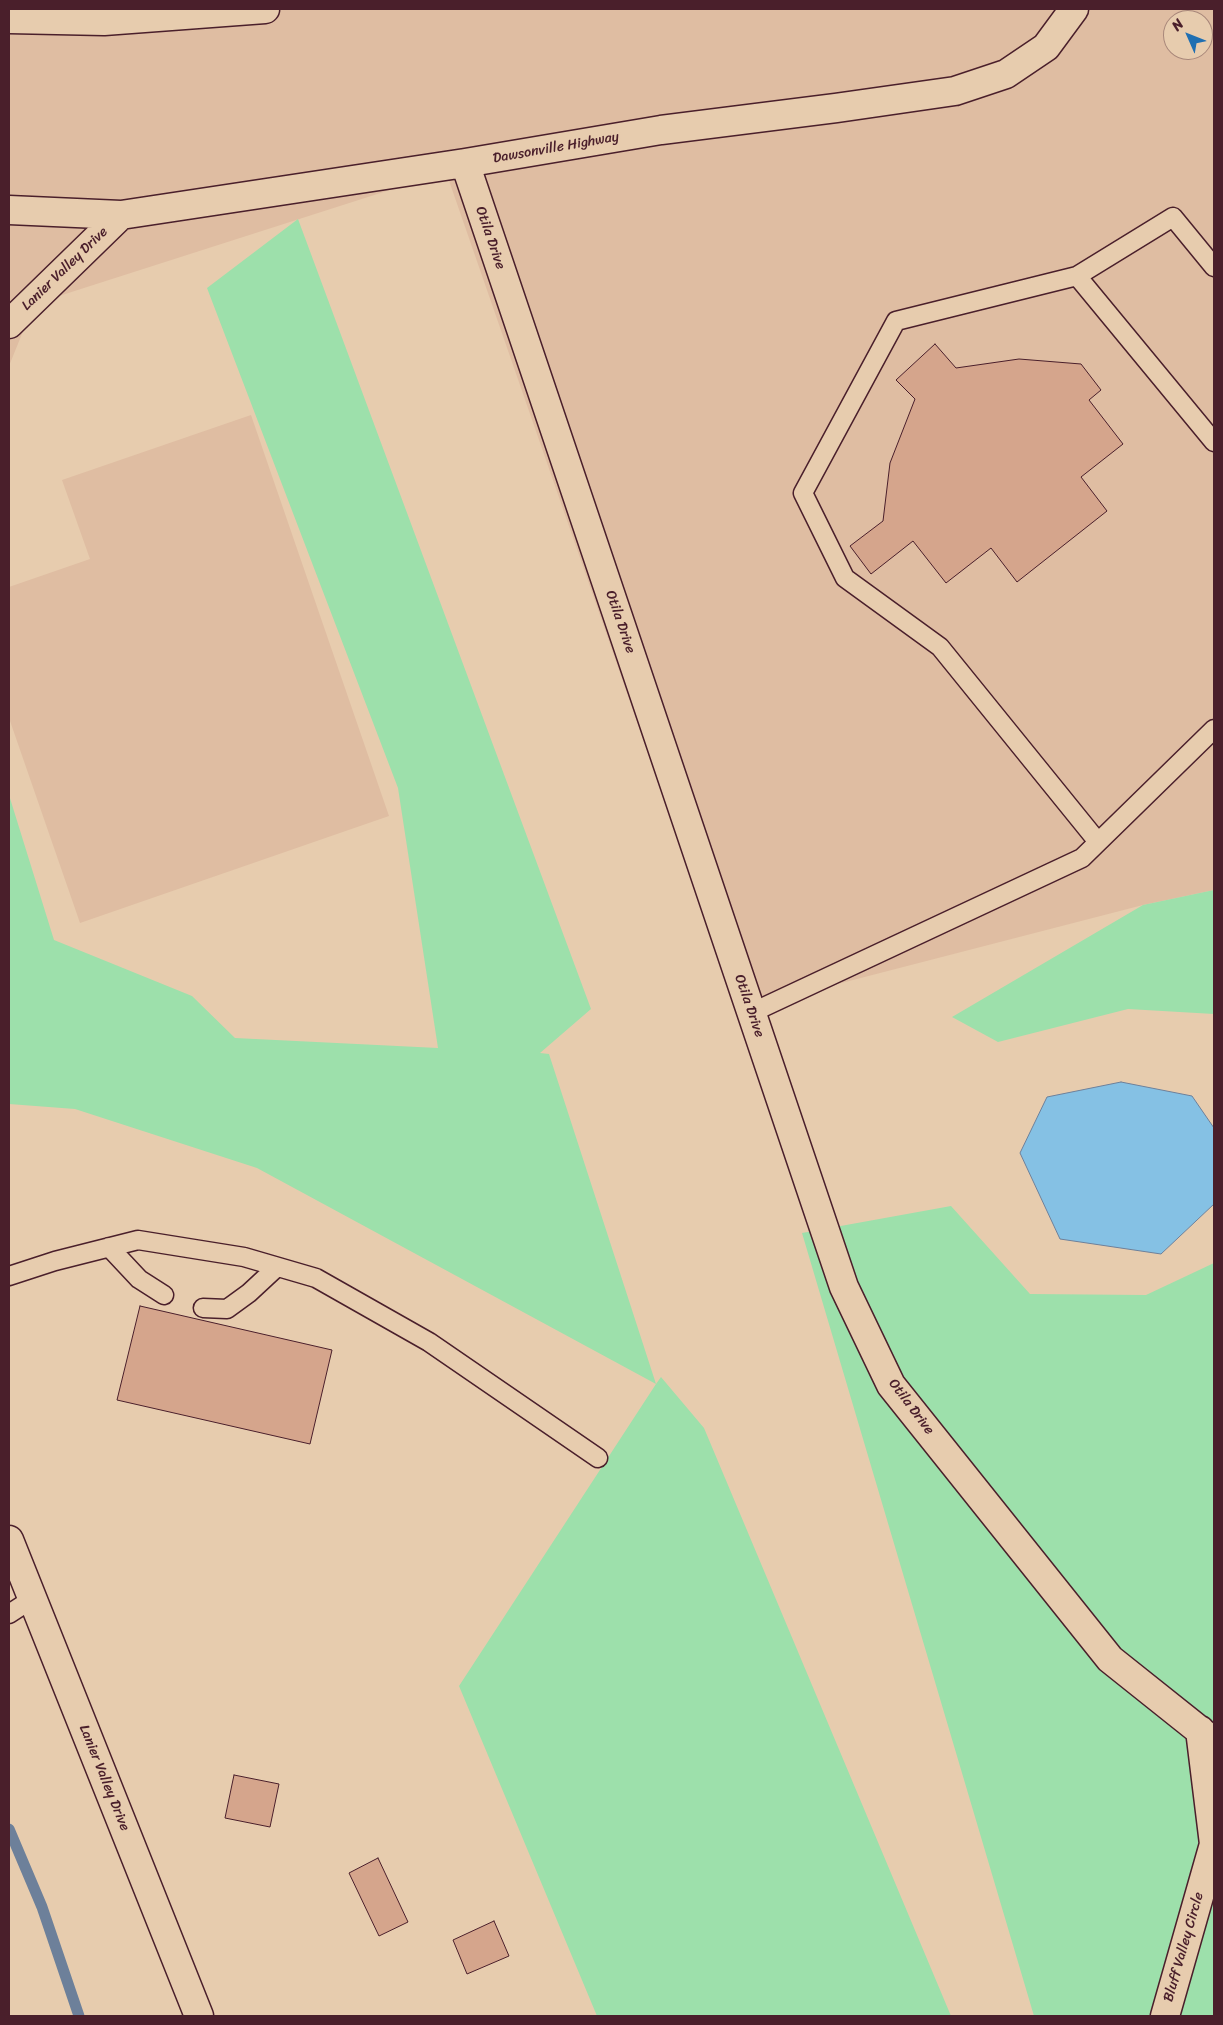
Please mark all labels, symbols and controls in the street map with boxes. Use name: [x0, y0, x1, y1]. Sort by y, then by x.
north arrow: [1163, 10, 1213, 60]
text: N: [1165, 13, 1190, 37]
street label: Dawsonville Highway: [492, 129, 620, 167]
street label: Otila Drive: [471, 204, 509, 272]
street label: Lanier Valley Drive: [18, 224, 112, 314]
street label: Otila Drive: [601, 588, 639, 656]
street label: Otila Drive: [730, 972, 768, 1040]
street label: Otila Drive: [885, 1376, 937, 1438]
street label: Lanier Valley Drive: [75, 1722, 133, 1834]
street label: Bluff Valley Circle: [1160, 1890, 1208, 2004]

